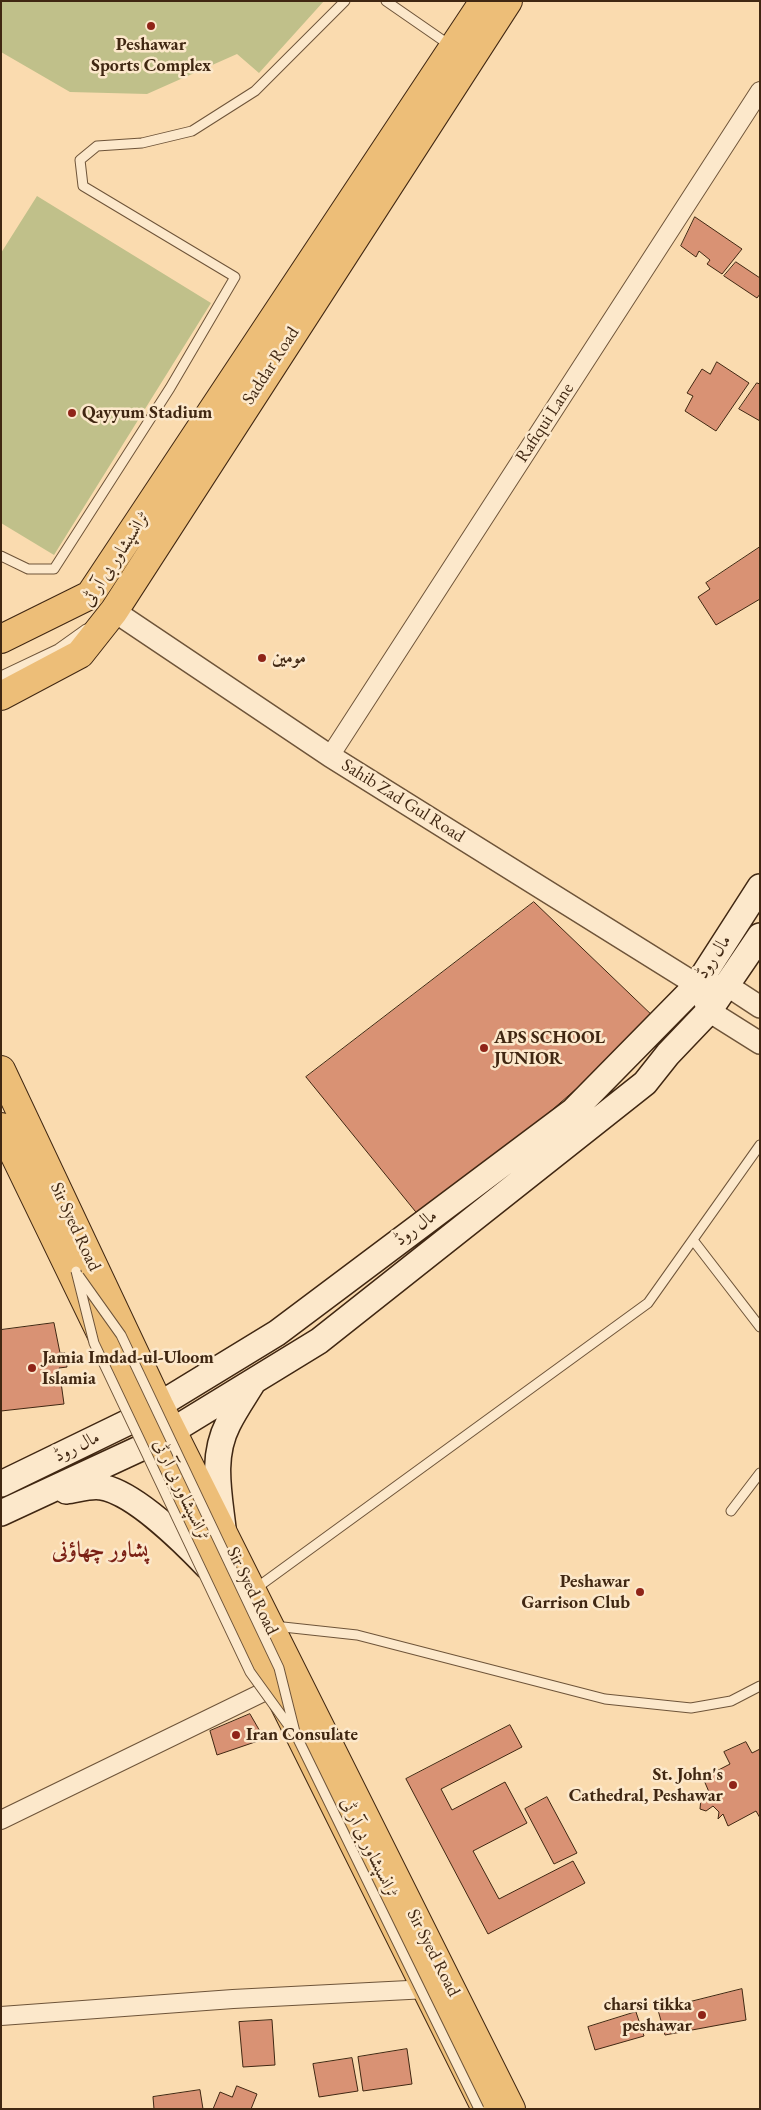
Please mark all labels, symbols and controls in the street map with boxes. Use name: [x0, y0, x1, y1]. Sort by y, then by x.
marker: Peshawar Sports Complex: [145, 20, 157, 32]
place label: Peshawar Sports Complex: [91, 34, 211, 76]
street label: Saddar Road: [238, 323, 304, 409]
street label: Rafiqui Lane: [511, 379, 579, 467]
place label: Qayyum Stadium: [82, 402, 212, 424]
marker: Qayyum Stadium: [66, 407, 78, 419]
street label: ٹرانسپشاور بی آر ٹی: [77, 507, 155, 611]
place label: مومین: [272, 647, 306, 669]
marker: مومین: [256, 652, 268, 664]
street label: Sahib Zad Gul Road: [337, 754, 469, 848]
street label: مال روڈ: [692, 931, 736, 983]
place label: APS SCHOOL JUNIOR: [494, 1027, 605, 1070]
marker: APS SCHOOL JUNIOR: [478, 1042, 490, 1054]
street label: Sir Syed Road: [45, 1179, 105, 1275]
street label: مال روڈ: [390, 1205, 442, 1251]
place label: Jamia Imdad-ul-Uloom Islamia: [42, 1347, 214, 1390]
marker: Jamia Imdad-ul-Uloom Islamia: [26, 1362, 38, 1374]
street label: مال روڈ: [51, 1427, 103, 1467]
street label: ٹرانسپشاور بی آر ٹی: [148, 1436, 214, 1544]
district label: پشاور چھاؤنی: [52, 1538, 148, 1564]
street label: Sir Syed Road: [221, 1543, 283, 1639]
place label: Peshawar Garrison Club: [522, 1571, 630, 1614]
marker: Peshawar Garrison Club: [634, 1586, 646, 1598]
place label: Iran Consulate: [246, 1724, 358, 1746]
marker: Iran Consulate: [230, 1729, 242, 1741]
place label: St. John's Cathedral, Peshawar: [569, 1764, 723, 1806]
marker: St. John's Cathedral, Peshawar: [727, 1779, 739, 1791]
street label: ٹرانسپشاور بی آر ٹی: [335, 1794, 403, 1902]
street label: Sir Syed Road: [402, 1906, 464, 2000]
place label: charsi tikka peshawar: [604, 1994, 692, 2036]
marker: charsi tikka peshawar: [696, 2009, 708, 2021]

